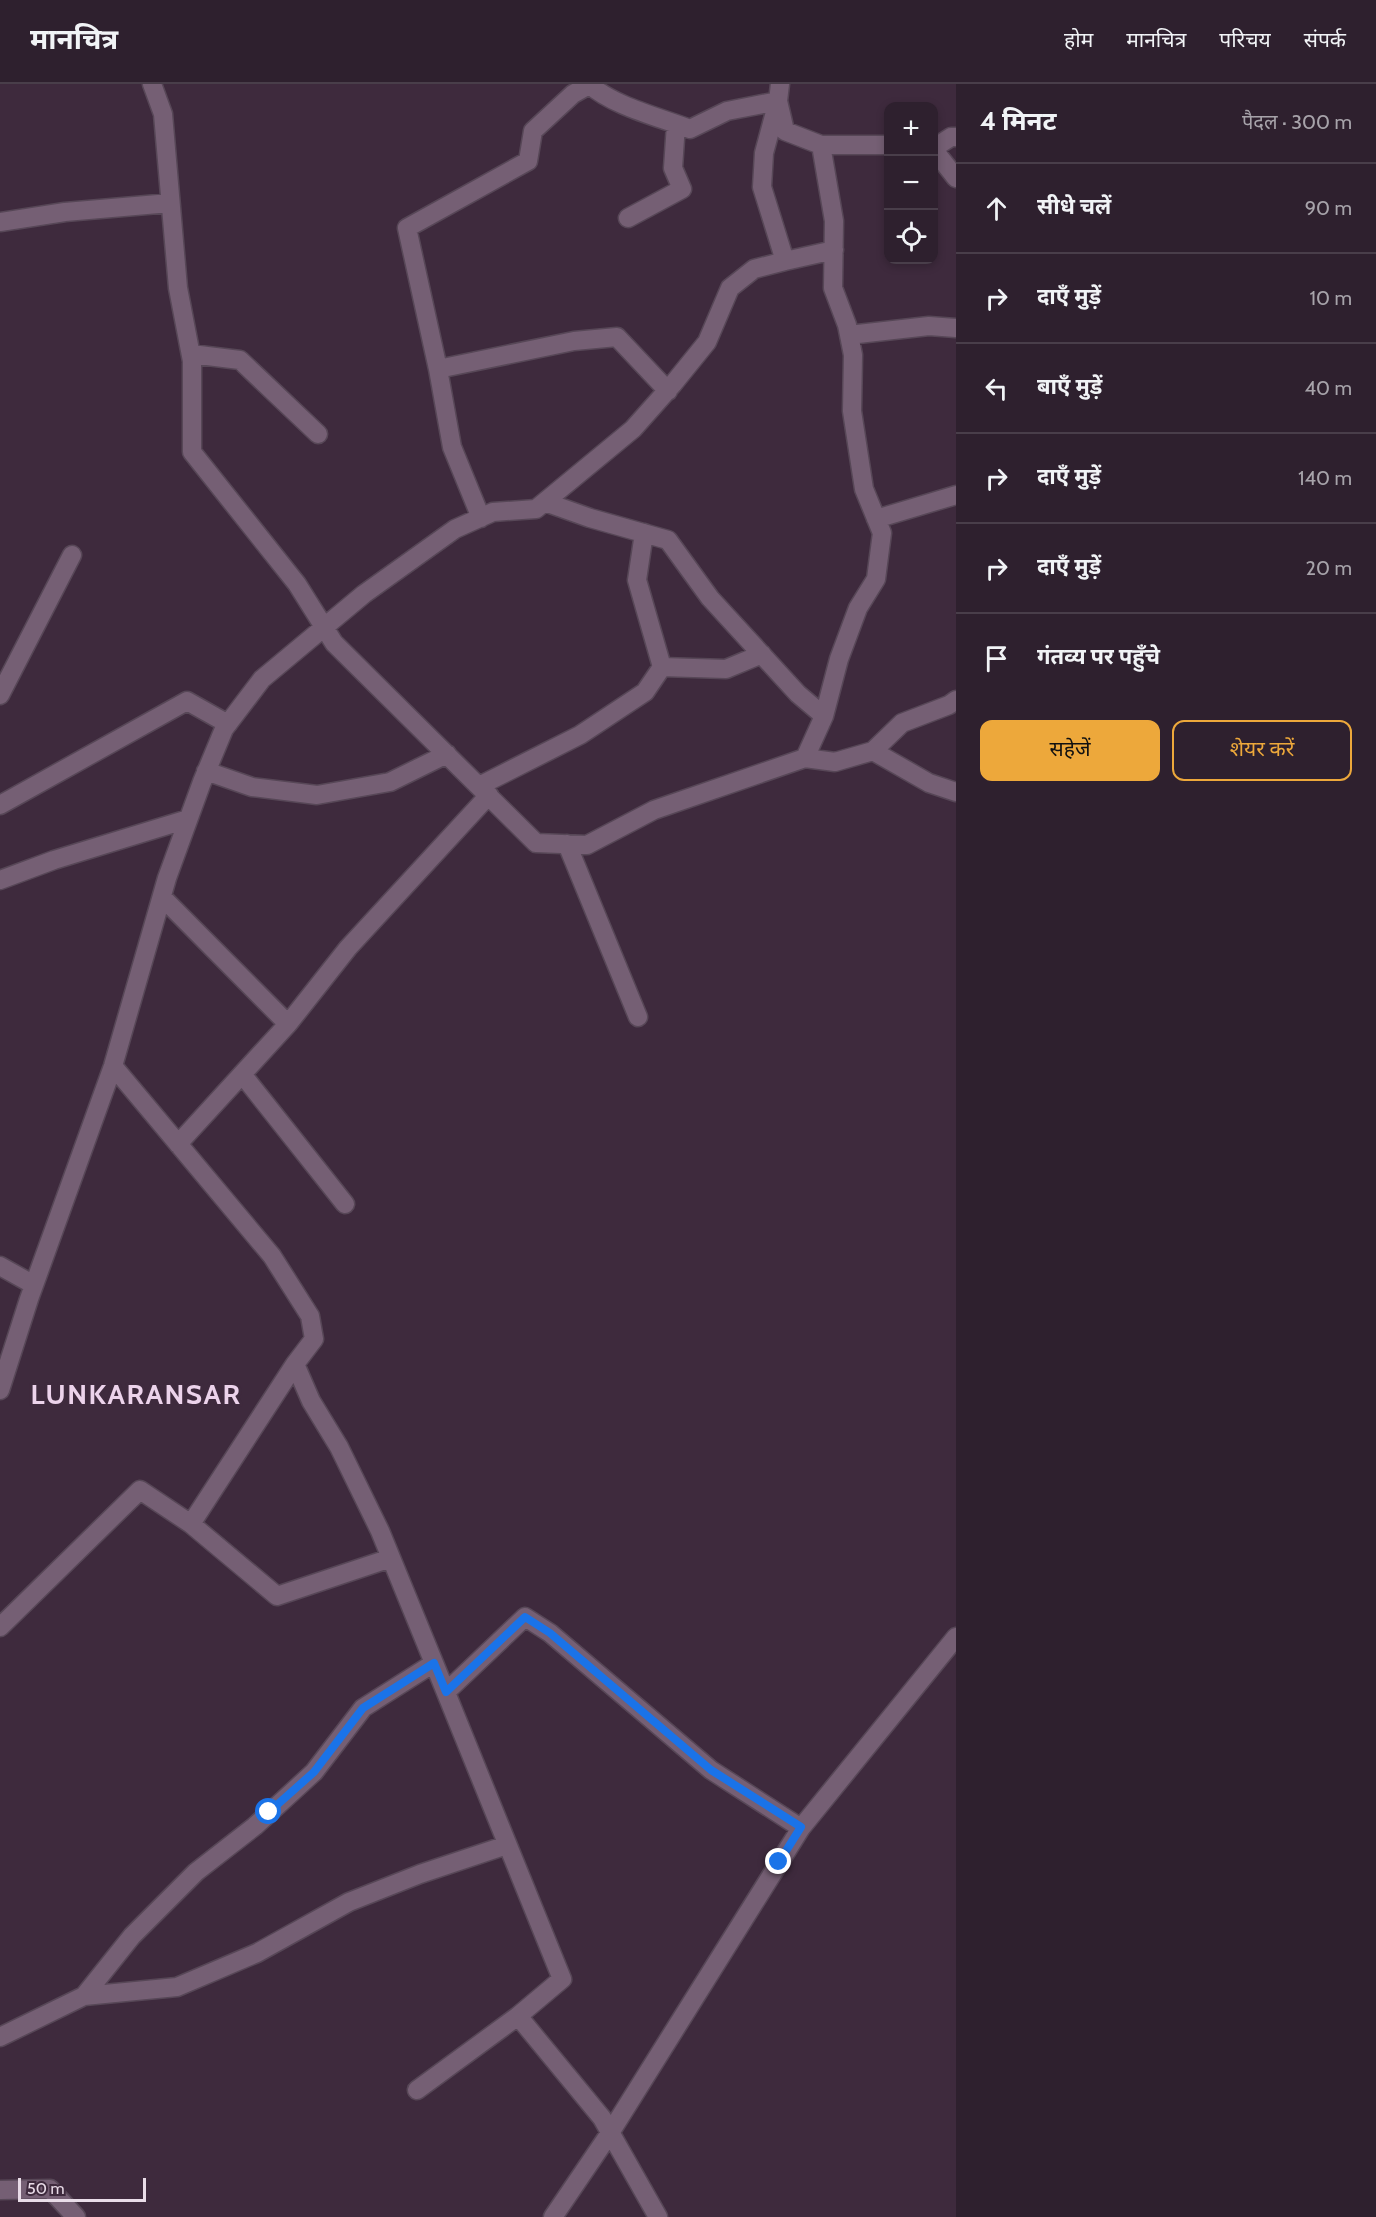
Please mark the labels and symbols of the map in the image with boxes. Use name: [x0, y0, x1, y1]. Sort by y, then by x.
district label: LUNKARANSAR: [30, 1377, 242, 1411]
route start: [255, 1798, 281, 1824]
route end: [765, 1848, 791, 1874]
scale bar: [18, 2175, 146, 2202]

